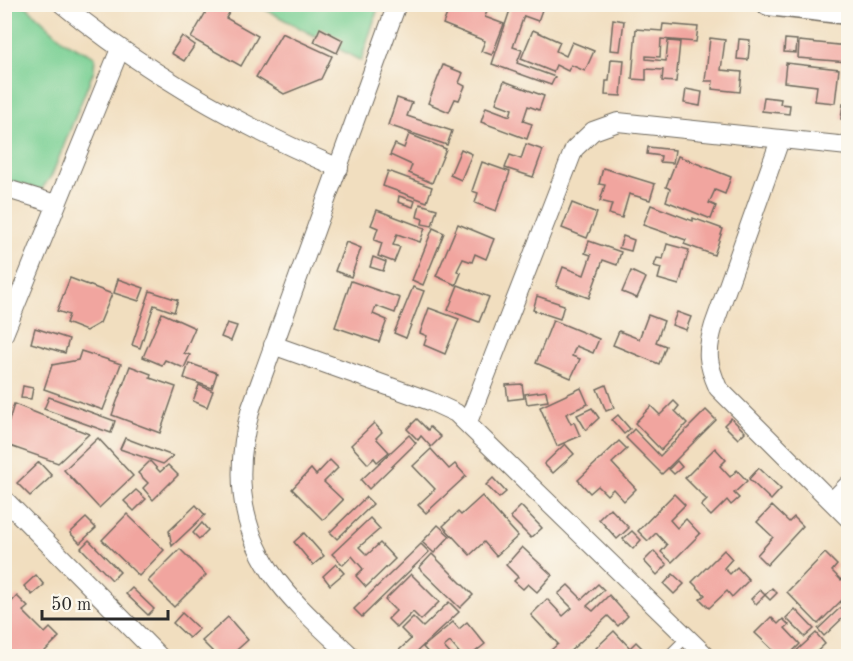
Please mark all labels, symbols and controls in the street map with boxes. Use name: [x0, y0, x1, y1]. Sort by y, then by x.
scale bar: [42, 583, 168, 621]
text: 50 m: [51, 596, 91, 614]

